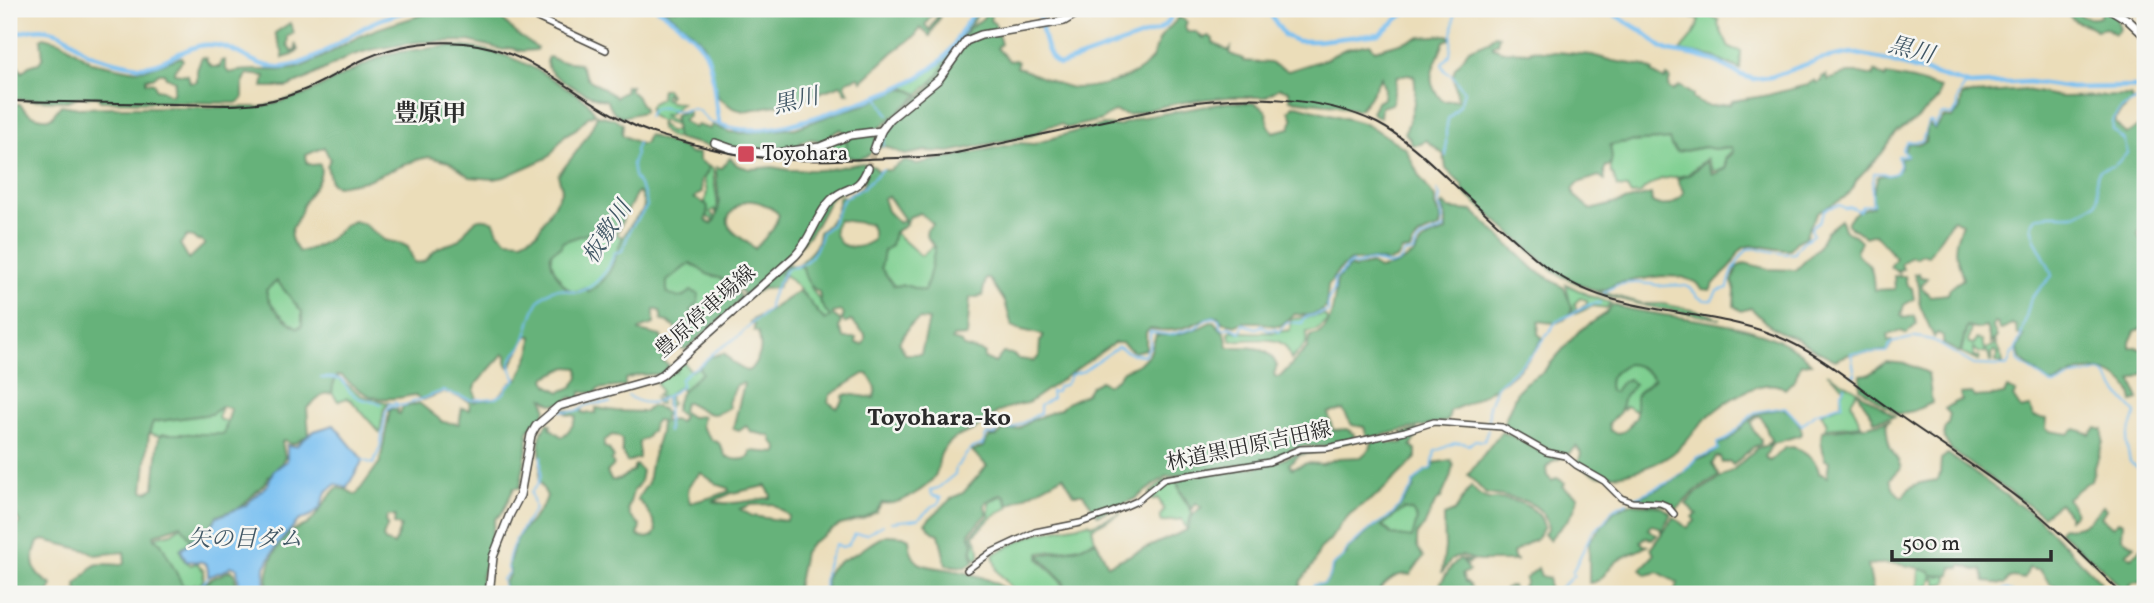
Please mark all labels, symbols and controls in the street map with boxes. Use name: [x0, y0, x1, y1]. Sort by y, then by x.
water label: 黒川: [1885, 30, 1940, 73]
water label: 黒川: [770, 81, 825, 123]
district label: 豊原甲: [394, 98, 466, 132]
place label: Toyohara: [762, 140, 848, 169]
marker: Toyohara: [736, 144, 756, 164]
water label: 板敷川: [576, 193, 642, 271]
street label: 豊原停車場線: [649, 259, 763, 365]
district label: Toyohara-ko: [867, 402, 1011, 436]
street label: 林道黒田原吉田線: [1164, 415, 1334, 479]
scale bar: [1892, 519, 2051, 563]
water label: 矢の目ダム: [188, 524, 303, 556]
text: 500 m: [1902, 530, 1960, 559]

